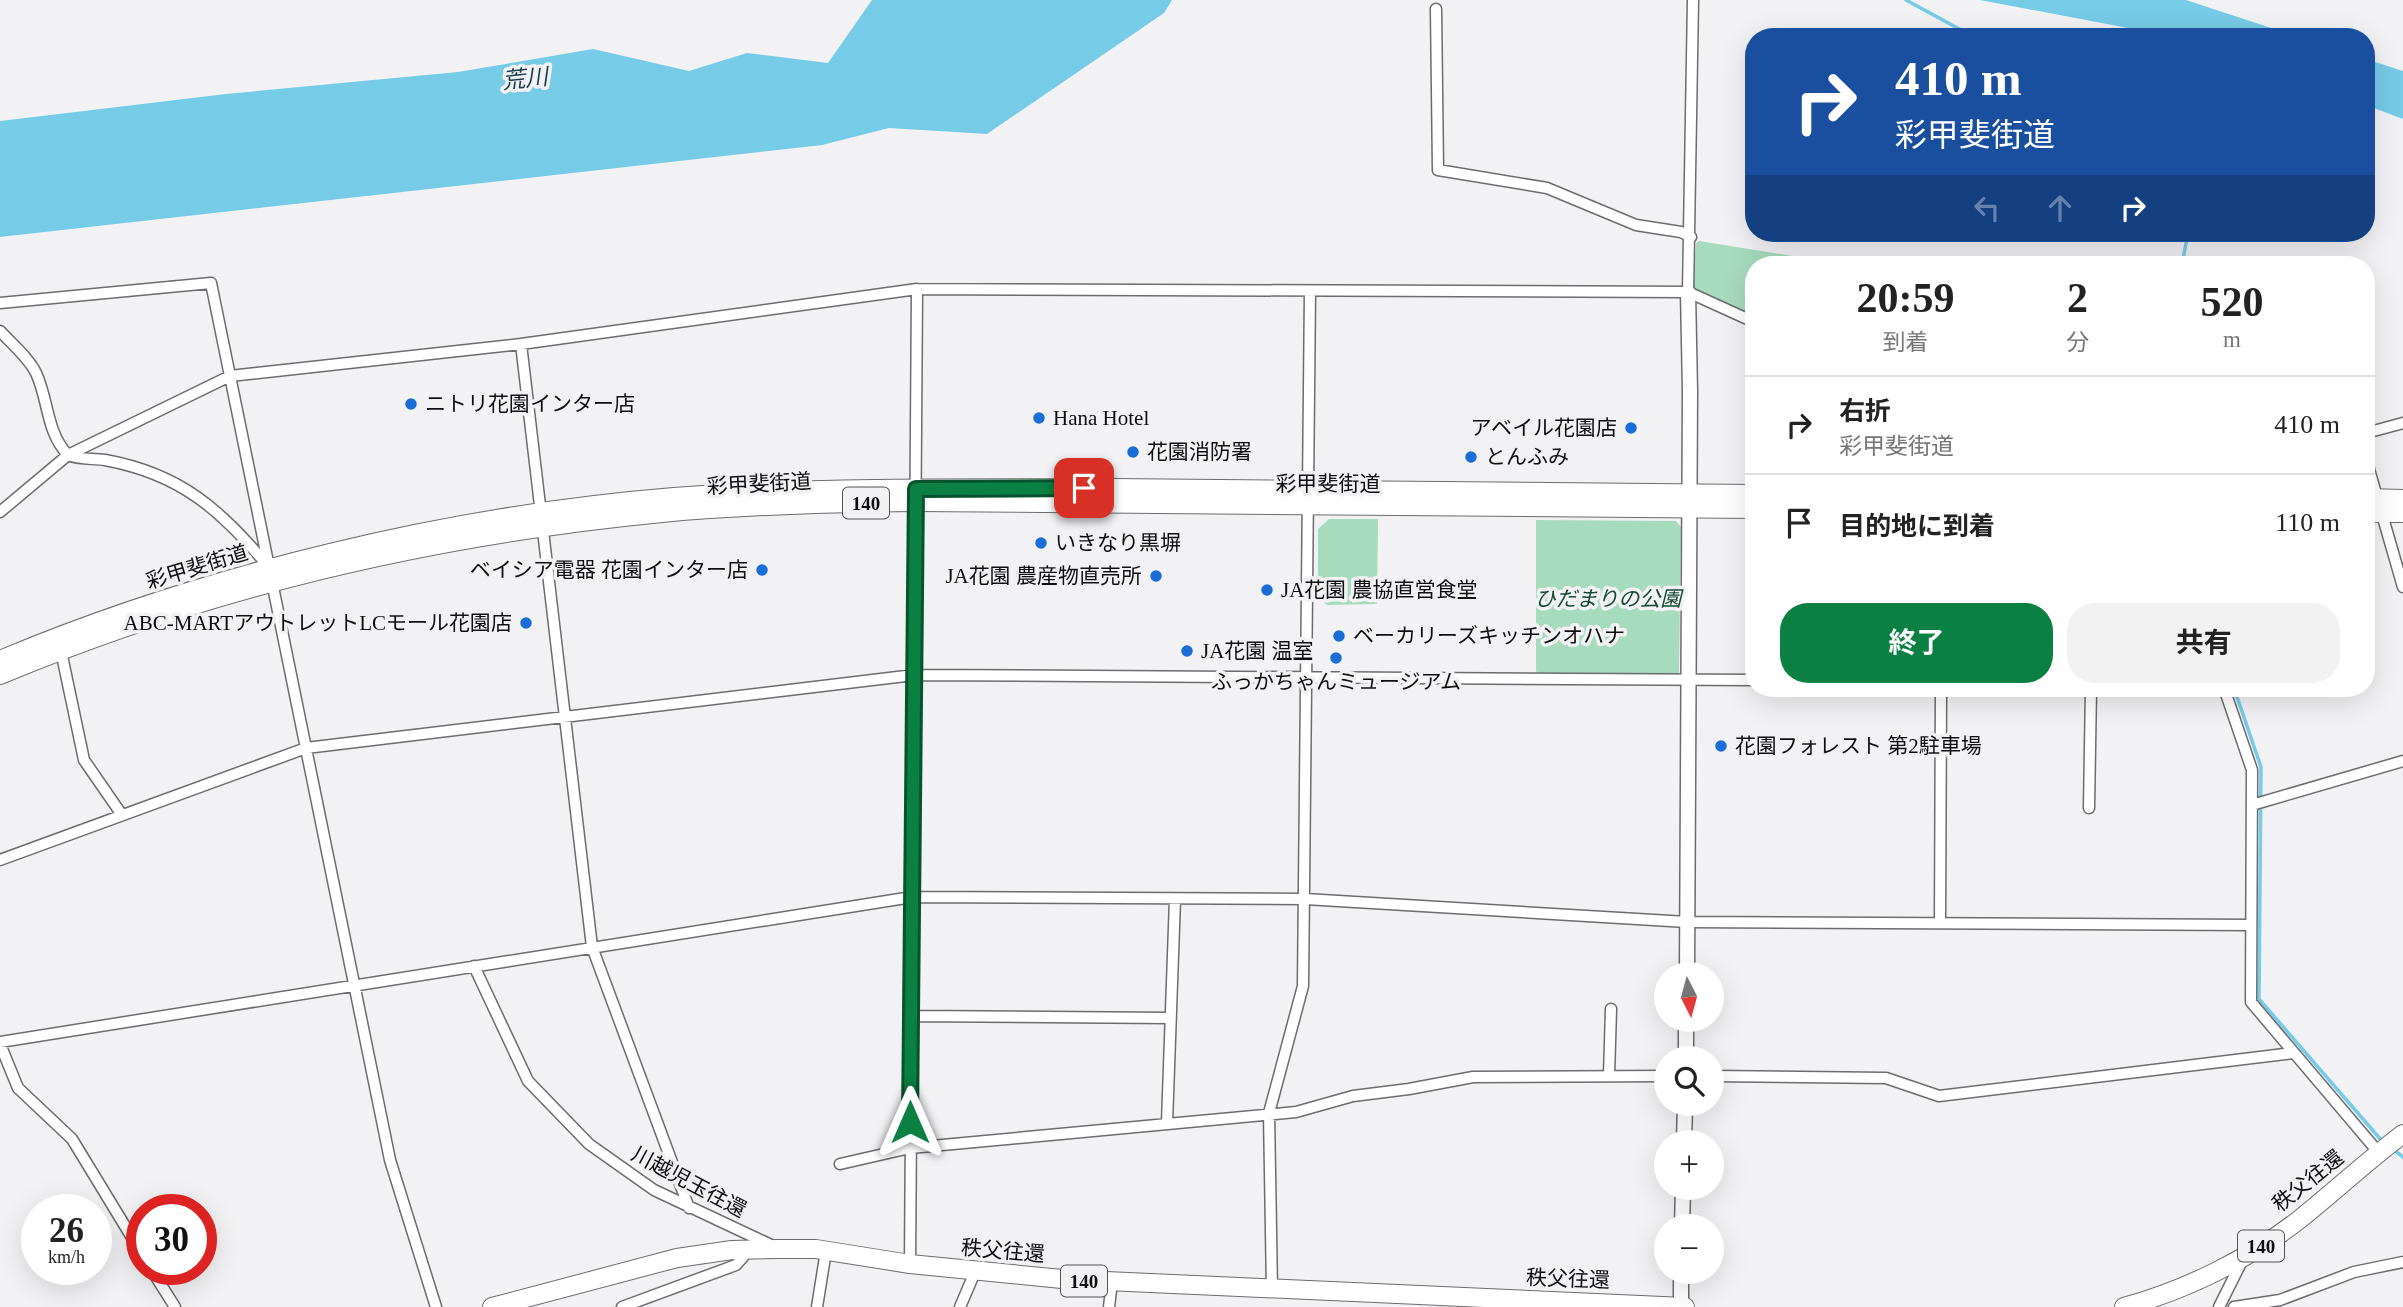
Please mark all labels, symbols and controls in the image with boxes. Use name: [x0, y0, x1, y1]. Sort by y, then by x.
text: 410 m: [1895, 51, 2022, 106]
icon: right: [1780, 56, 1871, 147]
water label: 荒川: [501, 64, 552, 94]
text: 彩甲斐街道: [1895, 117, 2055, 153]
icon: left: [1968, 189, 2006, 227]
icon: ahead: [2041, 189, 2079, 227]
icon: right: [2114, 189, 2152, 227]
text: 20:59: [1857, 275, 1955, 321]
text: 2: [2067, 275, 2088, 321]
text: 520: [2201, 279, 2264, 325]
text: m: [2223, 327, 2241, 352]
text: 到着: [1883, 330, 1929, 355]
text: 分: [2066, 330, 2089, 355]
place label: ニトリ花園インター店: [425, 392, 635, 416]
marker: ニトリ花園インター店: [403, 396, 419, 412]
text: 右折: [1839, 397, 1891, 426]
place label: Hana Hotel: [1053, 406, 1149, 430]
icon: right: [1780, 406, 1818, 444]
marker: Hana Hotel: [1031, 410, 1047, 426]
text: 410 m: [2274, 410, 2340, 439]
place label: アベイル花園店: [1470, 416, 1617, 440]
marker: アベイル花園店: [1623, 420, 1639, 436]
text: 彩甲斐街道: [1839, 434, 1954, 459]
place label: 花園消防署: [1147, 440, 1252, 464]
marker: 花園消防署: [1125, 444, 1141, 460]
place label: とんふみ: [1485, 445, 1569, 469]
marker: とんふみ: [1463, 449, 1479, 465]
pin: [1054, 458, 1114, 518]
street label: 彩甲斐街道: [706, 469, 812, 499]
icon: arrive: [1065, 469, 1103, 507]
street label: 彩甲斐街道: [1276, 472, 1381, 496]
road number: 140: [843, 488, 889, 518]
icon: arrive: [1780, 504, 1818, 542]
text: 110 m: [2275, 508, 2340, 537]
text: 目的地に到着: [1839, 512, 1995, 541]
place label: いきなり黒塀: [1055, 531, 1181, 555]
marker: いきなり黒塀: [1033, 535, 1049, 551]
street label: 彩甲斐街道: [143, 540, 251, 594]
place label: ベイシア電器 花園インター店: [470, 558, 748, 582]
marker: ベイシア電器 花園インター店: [754, 562, 770, 578]
place label: JA花園 農産物直売所: [945, 564, 1142, 588]
marker: JA花園 農産物直売所: [1148, 568, 1164, 584]
place label: JA花園 農協直営食堂: [1281, 578, 1478, 602]
marker: JA花園 農協直営食堂: [1259, 582, 1275, 598]
park label: ひだまりの公園: [1535, 587, 1684, 611]
button: 終了: [1780, 603, 2053, 683]
button: 共有: [2067, 603, 2340, 683]
place label: ABC-MARTアウトレットLCモール花園店: [124, 611, 512, 635]
marker: ABC-MARTアウトレットLCモール花園店: [518, 615, 534, 631]
place label: ベーカリーズキッチンオハナ: [1353, 624, 1625, 648]
marker: ベーカリーズキッチンオハナ: [1331, 628, 1347, 644]
place label: JA花園 温室: [1201, 639, 1314, 663]
marker: JA花園 温室: [1179, 643, 1195, 659]
marker: ふっかちゃんミュージアム: [1328, 650, 1344, 666]
place label: ふっかちゃんミュージアム: [1211, 670, 1461, 694]
place label: 花園フォレスト 第2駐車場: [1735, 734, 1982, 758]
marker: 花園フォレスト 第2駐車場: [1713, 738, 1729, 754]
north arrow: [1654, 962, 1724, 1032]
map controls: [1654, 962, 1724, 1284]
button: search: [1654, 1046, 1724, 1116]
position arrow: [873, 1085, 947, 1159]
button: +: [1654, 1130, 1724, 1200]
street label: 川越児玉往還: [628, 1142, 750, 1222]
street label: 秩父往還: [2268, 1145, 2348, 1217]
speed limit sign: 30: [126, 1194, 217, 1285]
text: 26: [49, 1211, 84, 1250]
button: −: [1654, 1214, 1724, 1284]
road number: 140: [2238, 1230, 2284, 1262]
street label: 秩父往還: [960, 1235, 1046, 1267]
text: km/h: [48, 1247, 85, 1267]
road number: 140: [1061, 1266, 1107, 1296]
street label: 秩父往還: [1526, 1266, 1610, 1292]

